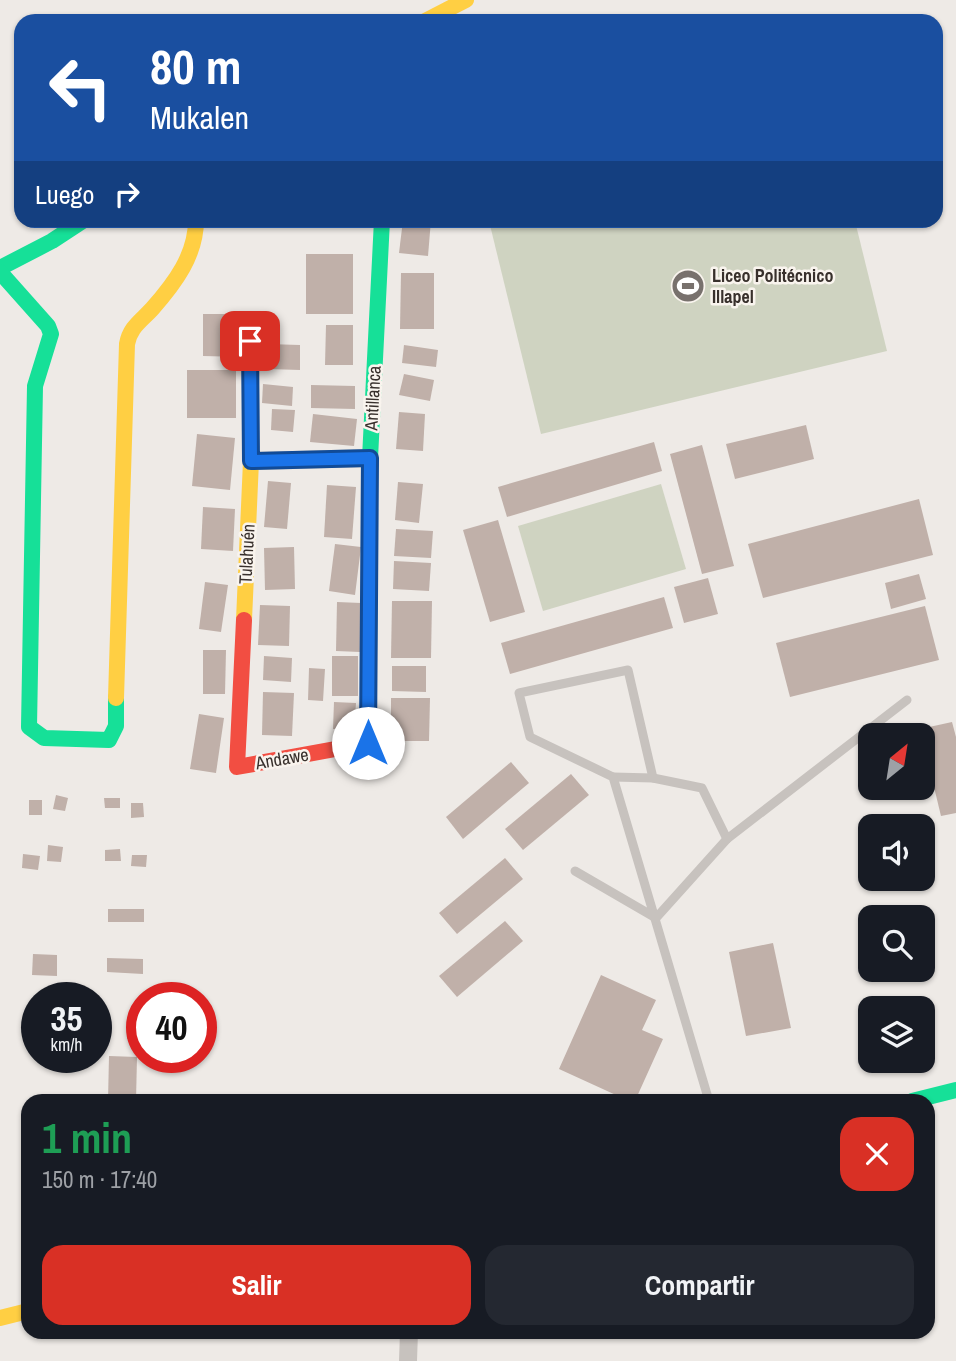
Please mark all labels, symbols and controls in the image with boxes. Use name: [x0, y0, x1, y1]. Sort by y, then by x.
text: 80 m: [150, 33, 242, 99]
icon: left: [35, 42, 126, 133]
text: Mukalen: [150, 96, 249, 139]
icon: right: [108, 175, 146, 213]
text: Luego: [35, 177, 94, 212]
place label: Liceo Politécnico Illapel: [712, 263, 833, 309]
sports icon: Liceo Politécnico Illapel: [669, 267, 707, 305]
pin: [220, 311, 280, 371]
icon: arrive: [231, 322, 269, 360]
street label: Antillanca: [358, 365, 387, 432]
street label: Tulahuén: [232, 523, 261, 585]
position arrow: [331, 706, 405, 780]
north arrow: [858, 723, 934, 800]
map controls: [858, 723, 935, 1073]
street label: Andawe: [252, 742, 310, 776]
button: sound: [858, 814, 935, 891]
button: search: [858, 905, 935, 982]
speed limit sign: 40: [126, 982, 217, 1073]
text: 35: [51, 995, 82, 1042]
button: layers: [858, 996, 935, 1073]
text: km/h: [51, 1032, 83, 1057]
text: 1 min: [42, 1110, 132, 1166]
button: close: [840, 1117, 914, 1191]
text: 150 m · 17:40: [42, 1164, 157, 1195]
button: Salir: [42, 1245, 471, 1325]
button: Compartir: [485, 1245, 914, 1325]

